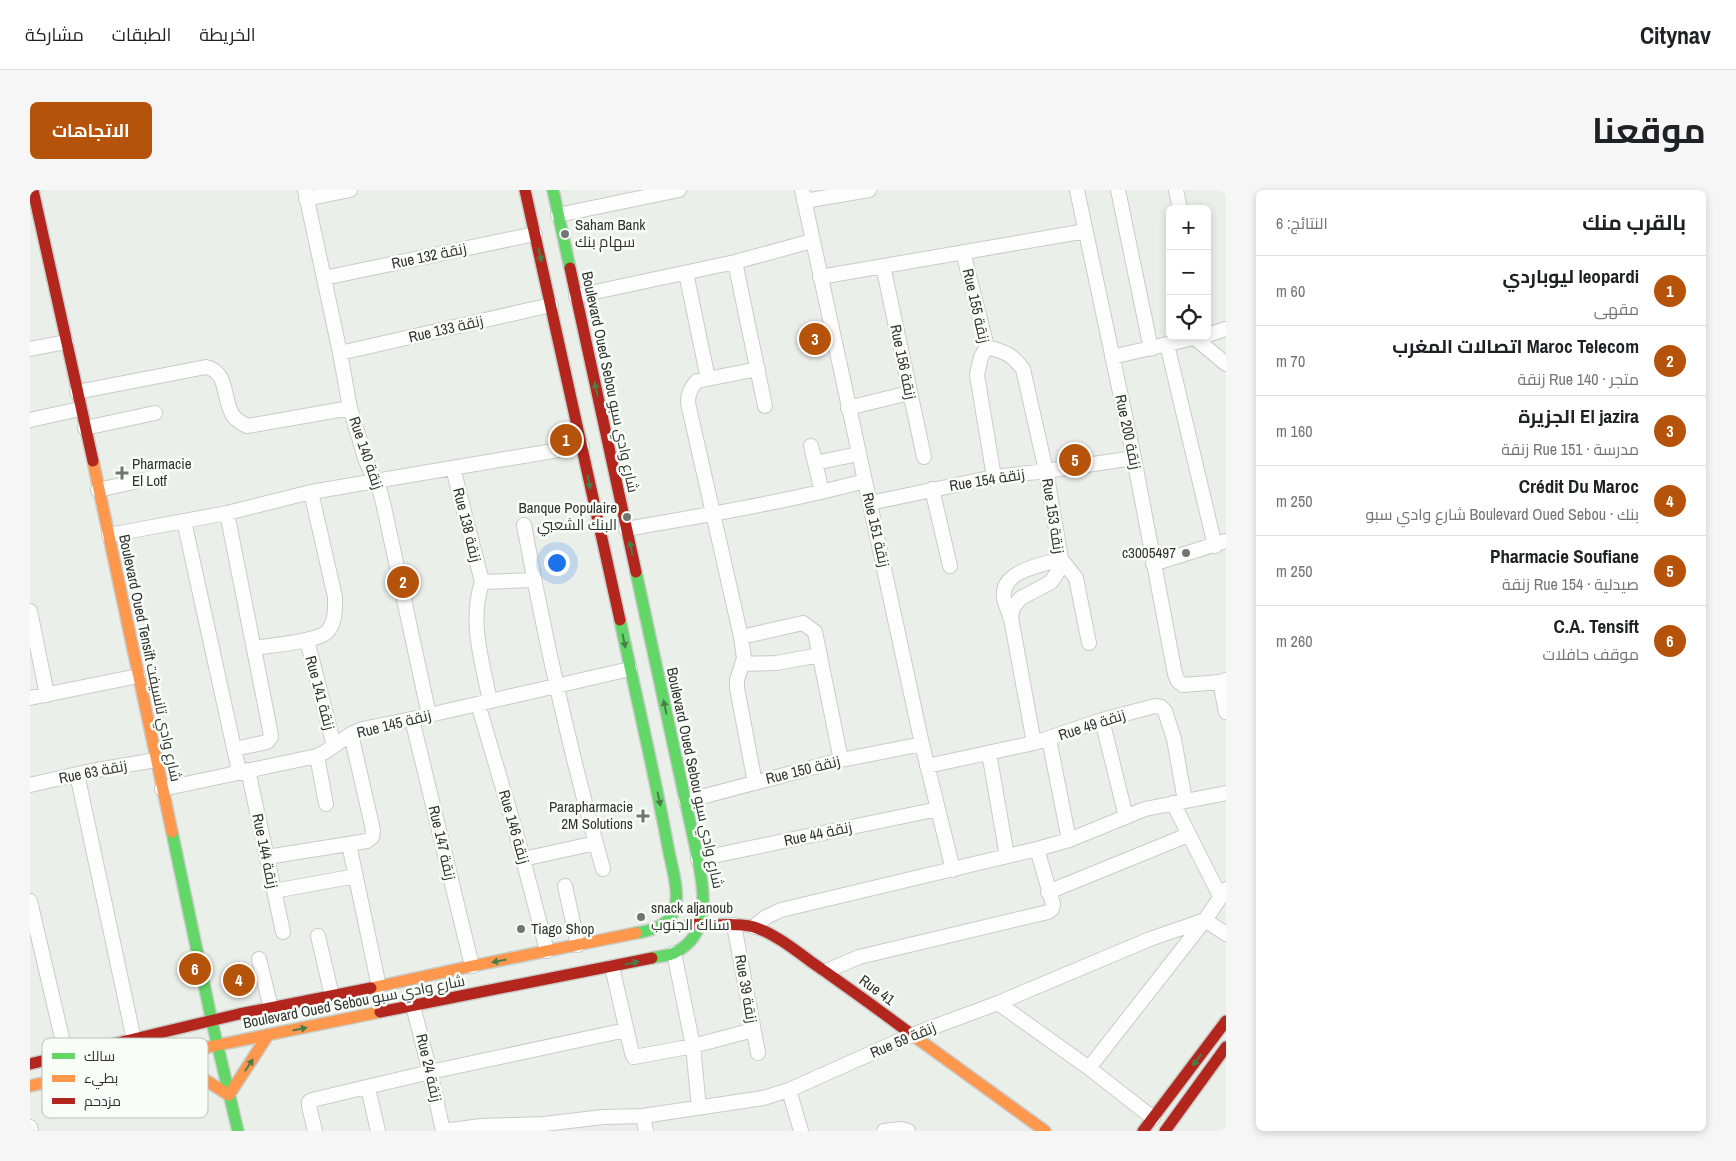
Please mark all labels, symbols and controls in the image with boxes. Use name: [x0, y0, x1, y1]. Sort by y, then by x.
text: Citynav: [1640, 19, 1711, 51]
text: مشاركة: [25, 22, 84, 47]
text: الطبقات: [112, 22, 171, 47]
text: الخريطة: [199, 22, 256, 47]
button: الاتجاهات: [30, 102, 152, 159]
text: موقعنا: [1592, 107, 1706, 154]
map controls: [1166, 205, 1211, 340]
button: +: [1166, 205, 1211, 250]
text: بالقرب منك: [1582, 208, 1686, 237]
text: النتائج: 6: [1276, 212, 1328, 234]
place label: Saham Bank سهام بنك: [575, 214, 646, 252]
marker: Saham Bank سهام بنك: [559, 228, 571, 240]
street label: Rue 132 زنقة: [389, 237, 468, 274]
one-way arrow: [536, 247, 544, 262]
button: −: [1166, 250, 1211, 295]
text: leopardi ليوباردي: [1502, 263, 1639, 289]
street label: Rue 155 زنقة: [958, 266, 995, 345]
street label: Boulevard Oued Sebou شارع وادي سبو: [575, 269, 644, 495]
text: 60 m: [1276, 280, 1305, 302]
text: 1: [1666, 280, 1674, 302]
button: locate: [1166, 295, 1211, 340]
text: مقهى: [1594, 298, 1639, 320]
street label: Rue 133 زنقة: [406, 310, 485, 347]
pin: 3: [799, 320, 831, 358]
street label: Rue 156 زنقة: [885, 322, 922, 401]
text: Maroc Telecom اتصالات المغرب: [1392, 333, 1639, 359]
text: 70 m: [1276, 350, 1305, 372]
text: 2: [1666, 350, 1674, 372]
text: متجر · Rue 140 زنقة: [1517, 368, 1639, 390]
one-way arrow: [592, 381, 600, 397]
street label: Rue 200 زنقة: [1110, 392, 1147, 471]
text: El jazira الجزيرة: [1518, 403, 1639, 429]
street label: Rue 140 زنقة: [344, 413, 389, 492]
text: 160 m: [1276, 420, 1312, 442]
text: 3: [1666, 420, 1674, 442]
pin: 1: [550, 421, 582, 459]
text: مدرسة · Rue 151 زنقة: [1501, 438, 1639, 460]
pin: 5: [1059, 441, 1091, 479]
place label: Pharmacie El Lotf: [132, 453, 192, 491]
street label: Rue 154 زنقة: [948, 463, 1026, 496]
marker: Pharmacie El Lotf: [116, 467, 128, 479]
text: Crédit Du Maroc: [1519, 473, 1639, 499]
one-way arrow: [586, 474, 594, 490]
street label: Rue 153 زنقة: [1037, 477, 1070, 555]
street label: Rue 138 زنقة: [448, 485, 487, 564]
street label: Rue 151 زنقة: [858, 490, 895, 569]
text: 250 m: [1276, 490, 1312, 512]
text: 4: [1666, 490, 1674, 512]
place label: Banque Populaire البنك الشعبي: [519, 497, 617, 537]
text: بنك · Boulevard Oued Sebou شارع وادي سبو: [1365, 503, 1639, 525]
marker: Banque Populaire البنك الشعبي: [621, 511, 633, 523]
street label: Boulevard Oued Tensift شارع وادي تانسيفت: [112, 532, 187, 784]
one-way arrow: [626, 539, 634, 555]
place label: c3005497: [1122, 542, 1176, 563]
text: Pharmacie Soufiane: [1490, 543, 1639, 569]
marker: c3005497: [1180, 547, 1192, 559]
your location: [544, 550, 570, 576]
text: 250 m: [1276, 560, 1312, 582]
text: 5: [1666, 560, 1674, 582]
pin: 2: [387, 563, 419, 601]
text: صيدلية · Rue 154 زنقة: [1502, 573, 1639, 595]
text: C.A. Tensift: [1554, 613, 1639, 639]
text: 260 m: [1276, 630, 1312, 652]
text: 6: [1666, 630, 1674, 652]
one-way arrow: [620, 633, 628, 648]
text: موقف حافلات: [1543, 643, 1639, 665]
street label: Rue 141 زنقة: [300, 653, 340, 732]
street label: Boulevard Oued Sebou شارع وادي سبو: [660, 665, 729, 891]
one-way arrow: [661, 699, 669, 714]
street label: Rue 145 زنقة: [354, 704, 433, 743]
street label: Rue 49 زنقة: [1056, 704, 1128, 745]
street label: Rue 150 زنقة: [763, 750, 842, 789]
street label: Rue 63 زنقة: [57, 755, 129, 788]
street label: Rue 146 زنقة: [494, 787, 535, 866]
one-way arrow: [655, 792, 663, 807]
place label: Parapharmacie 2M Solutions: [549, 796, 633, 834]
street label: Rue 147 زنقة: [424, 803, 461, 882]
marker: Parapharmacie 2M Solutions: [637, 810, 649, 822]
street label: Rue 144 زنقة: [247, 811, 284, 890]
street label: Rue 44 زنقة: [782, 816, 854, 851]
place label: snack aljanoub سناك الجنوب: [651, 897, 733, 935]
marker: snack aljanoub سناك الجنوب: [635, 911, 647, 923]
place label: Tiago Shop: [531, 918, 594, 939]
marker: Tiago Shop: [515, 923, 527, 935]
pin: 6: [179, 950, 211, 988]
street label: Rue 39 زنقة: [730, 953, 763, 1025]
one-way arrow: [492, 957, 507, 965]
one-way arrow: [624, 958, 640, 966]
pin: 4: [223, 961, 255, 999]
street label: Rue 41: [855, 969, 900, 1010]
street label: Boulevard Oued Sebou شارع وادي سبو: [241, 970, 467, 1035]
street label: Rue 59 زنقة: [867, 1016, 939, 1063]
one-way arrow: [293, 1024, 309, 1032]
street label: Rue 24 زنقة: [411, 1032, 448, 1104]
legend: [42, 1038, 208, 1118]
text: سالك: [84, 1047, 115, 1065]
one-way arrow: [1191, 1053, 1202, 1066]
one-way arrow: [244, 1059, 254, 1072]
text: بطيء: [84, 1069, 118, 1090]
text: مزدحم: [84, 1092, 121, 1111]

